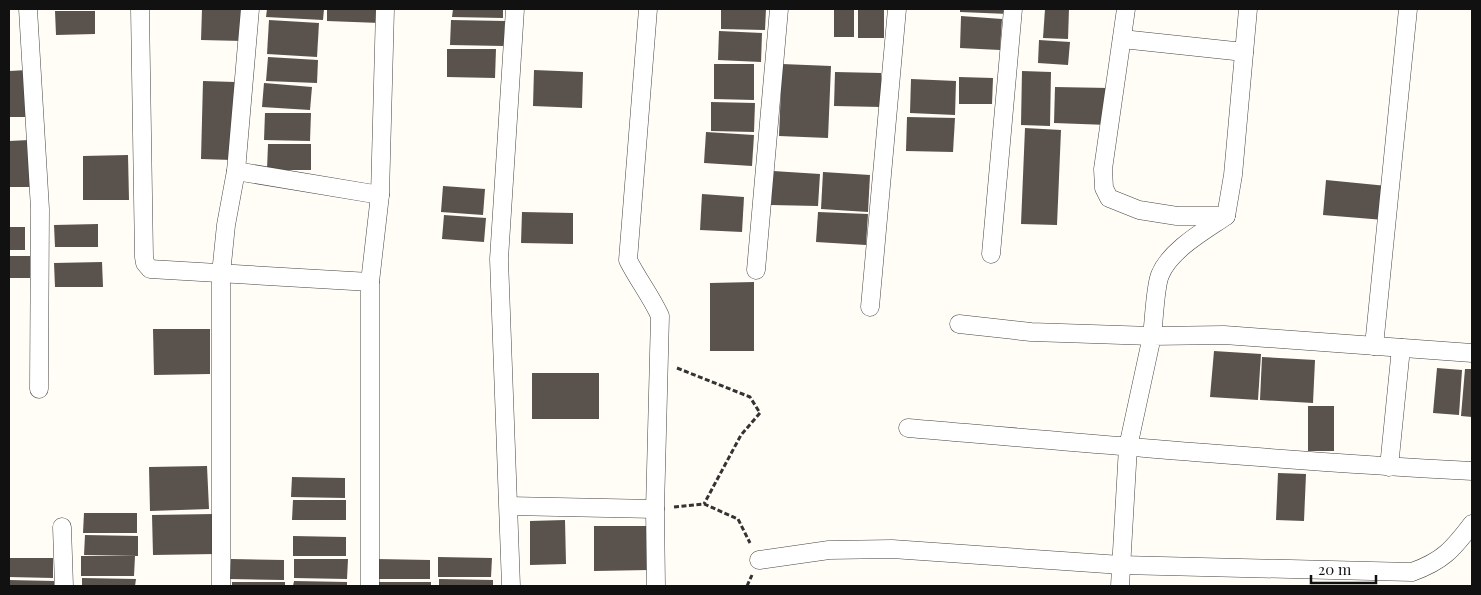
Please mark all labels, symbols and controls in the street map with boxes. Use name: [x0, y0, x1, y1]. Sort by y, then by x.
scale bar: [1311, 552, 1376, 584]
text: 20 m: [1318, 559, 1352, 579]

